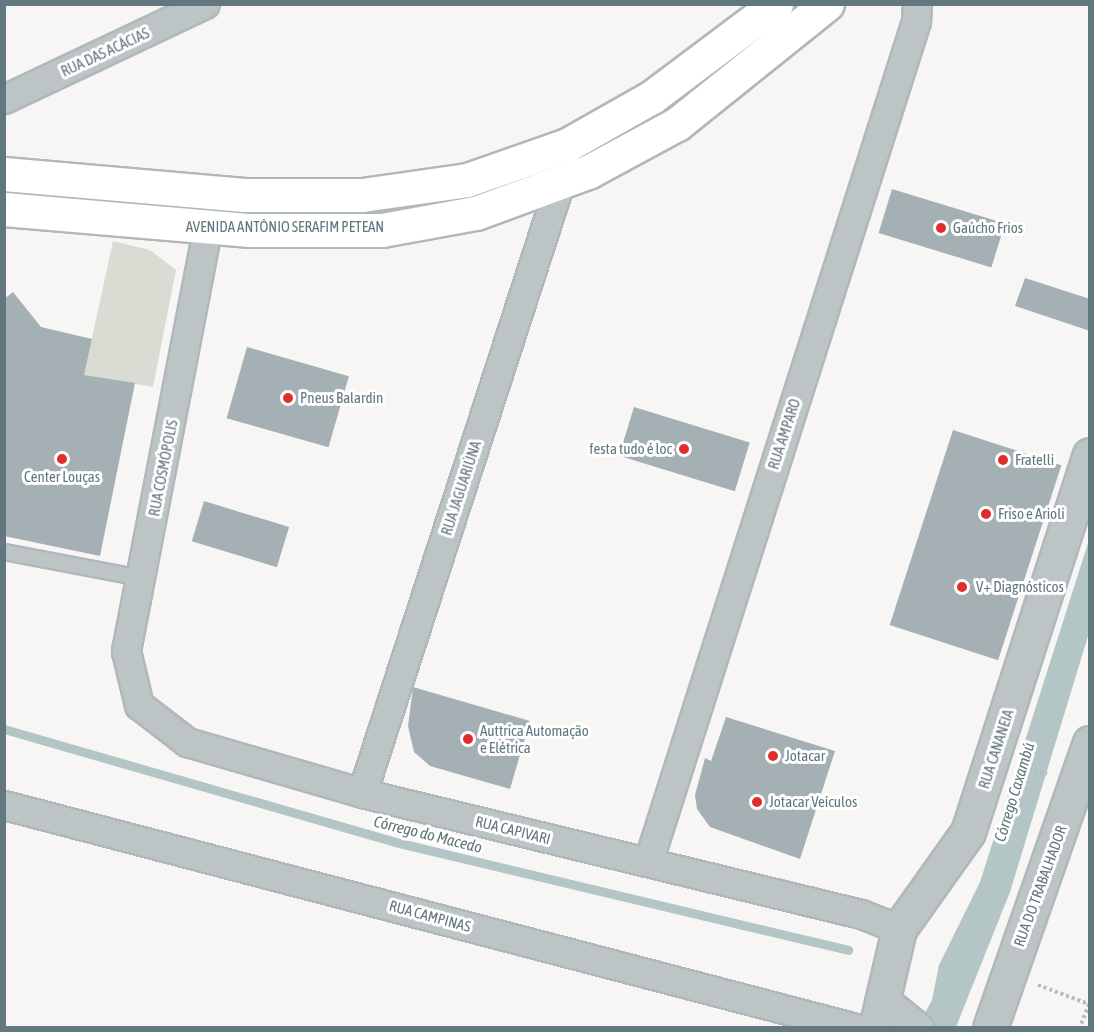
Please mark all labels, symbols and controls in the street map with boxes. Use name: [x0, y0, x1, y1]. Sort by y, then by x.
street label: RUA DAS ACÁCIAS: [58, 24, 152, 80]
street label: AVENIDA ANTÔNIO SERAFIM PETEAN: [186, 218, 384, 236]
place label: Gaúcho Frios: [953, 219, 1023, 237]
marker: Gaúcho Frios: [934, 221, 948, 235]
place label: Pneus Balardin: [300, 389, 383, 407]
marker: Pneus Balardin: [281, 391, 295, 405]
street label: RUA AMPARO: [764, 396, 804, 472]
street label: RUA COSMÓPOLIS: [145, 418, 181, 518]
street label: RUA JAGUARIÚNA: [437, 438, 485, 538]
place label: festa tudo é loc: [589, 440, 672, 458]
marker: festa tudo é loc: [677, 442, 691, 456]
place label: Fratelli: [1015, 451, 1054, 469]
marker: Center Louças: [55, 452, 69, 466]
marker: Fratelli: [996, 453, 1010, 467]
place label: Center Louças: [24, 468, 100, 486]
place label: Friso e Arioli: [998, 505, 1065, 523]
marker: Friso e Arioli: [979, 507, 993, 521]
marker: V+ Diagnósticos: [953, 578, 971, 596]
place label: V+ Diagnósticos: [976, 578, 1064, 596]
street label: RUA CANANEIA: [975, 707, 1017, 791]
place label: Auttrica Automação e Elétrica: [480, 721, 589, 756]
marker: Auttrica Automação e Elétrica: [461, 732, 475, 746]
water label: Córrego Caxambú: [990, 740, 1038, 844]
place label: Jotacar: [785, 747, 825, 765]
marker: Jotacar: [766, 749, 780, 763]
place label: Jotacar Veículos: [769, 793, 857, 811]
marker: Jotacar Veículos: [750, 795, 764, 809]
water label: Córrego do Macedo: [372, 811, 484, 857]
street label: RUA CAPIVARI: [474, 812, 552, 848]
street label: RUA DO TRABALHADOR: [1010, 823, 1070, 949]
street label: RUA CAMPINAS: [387, 896, 473, 936]

